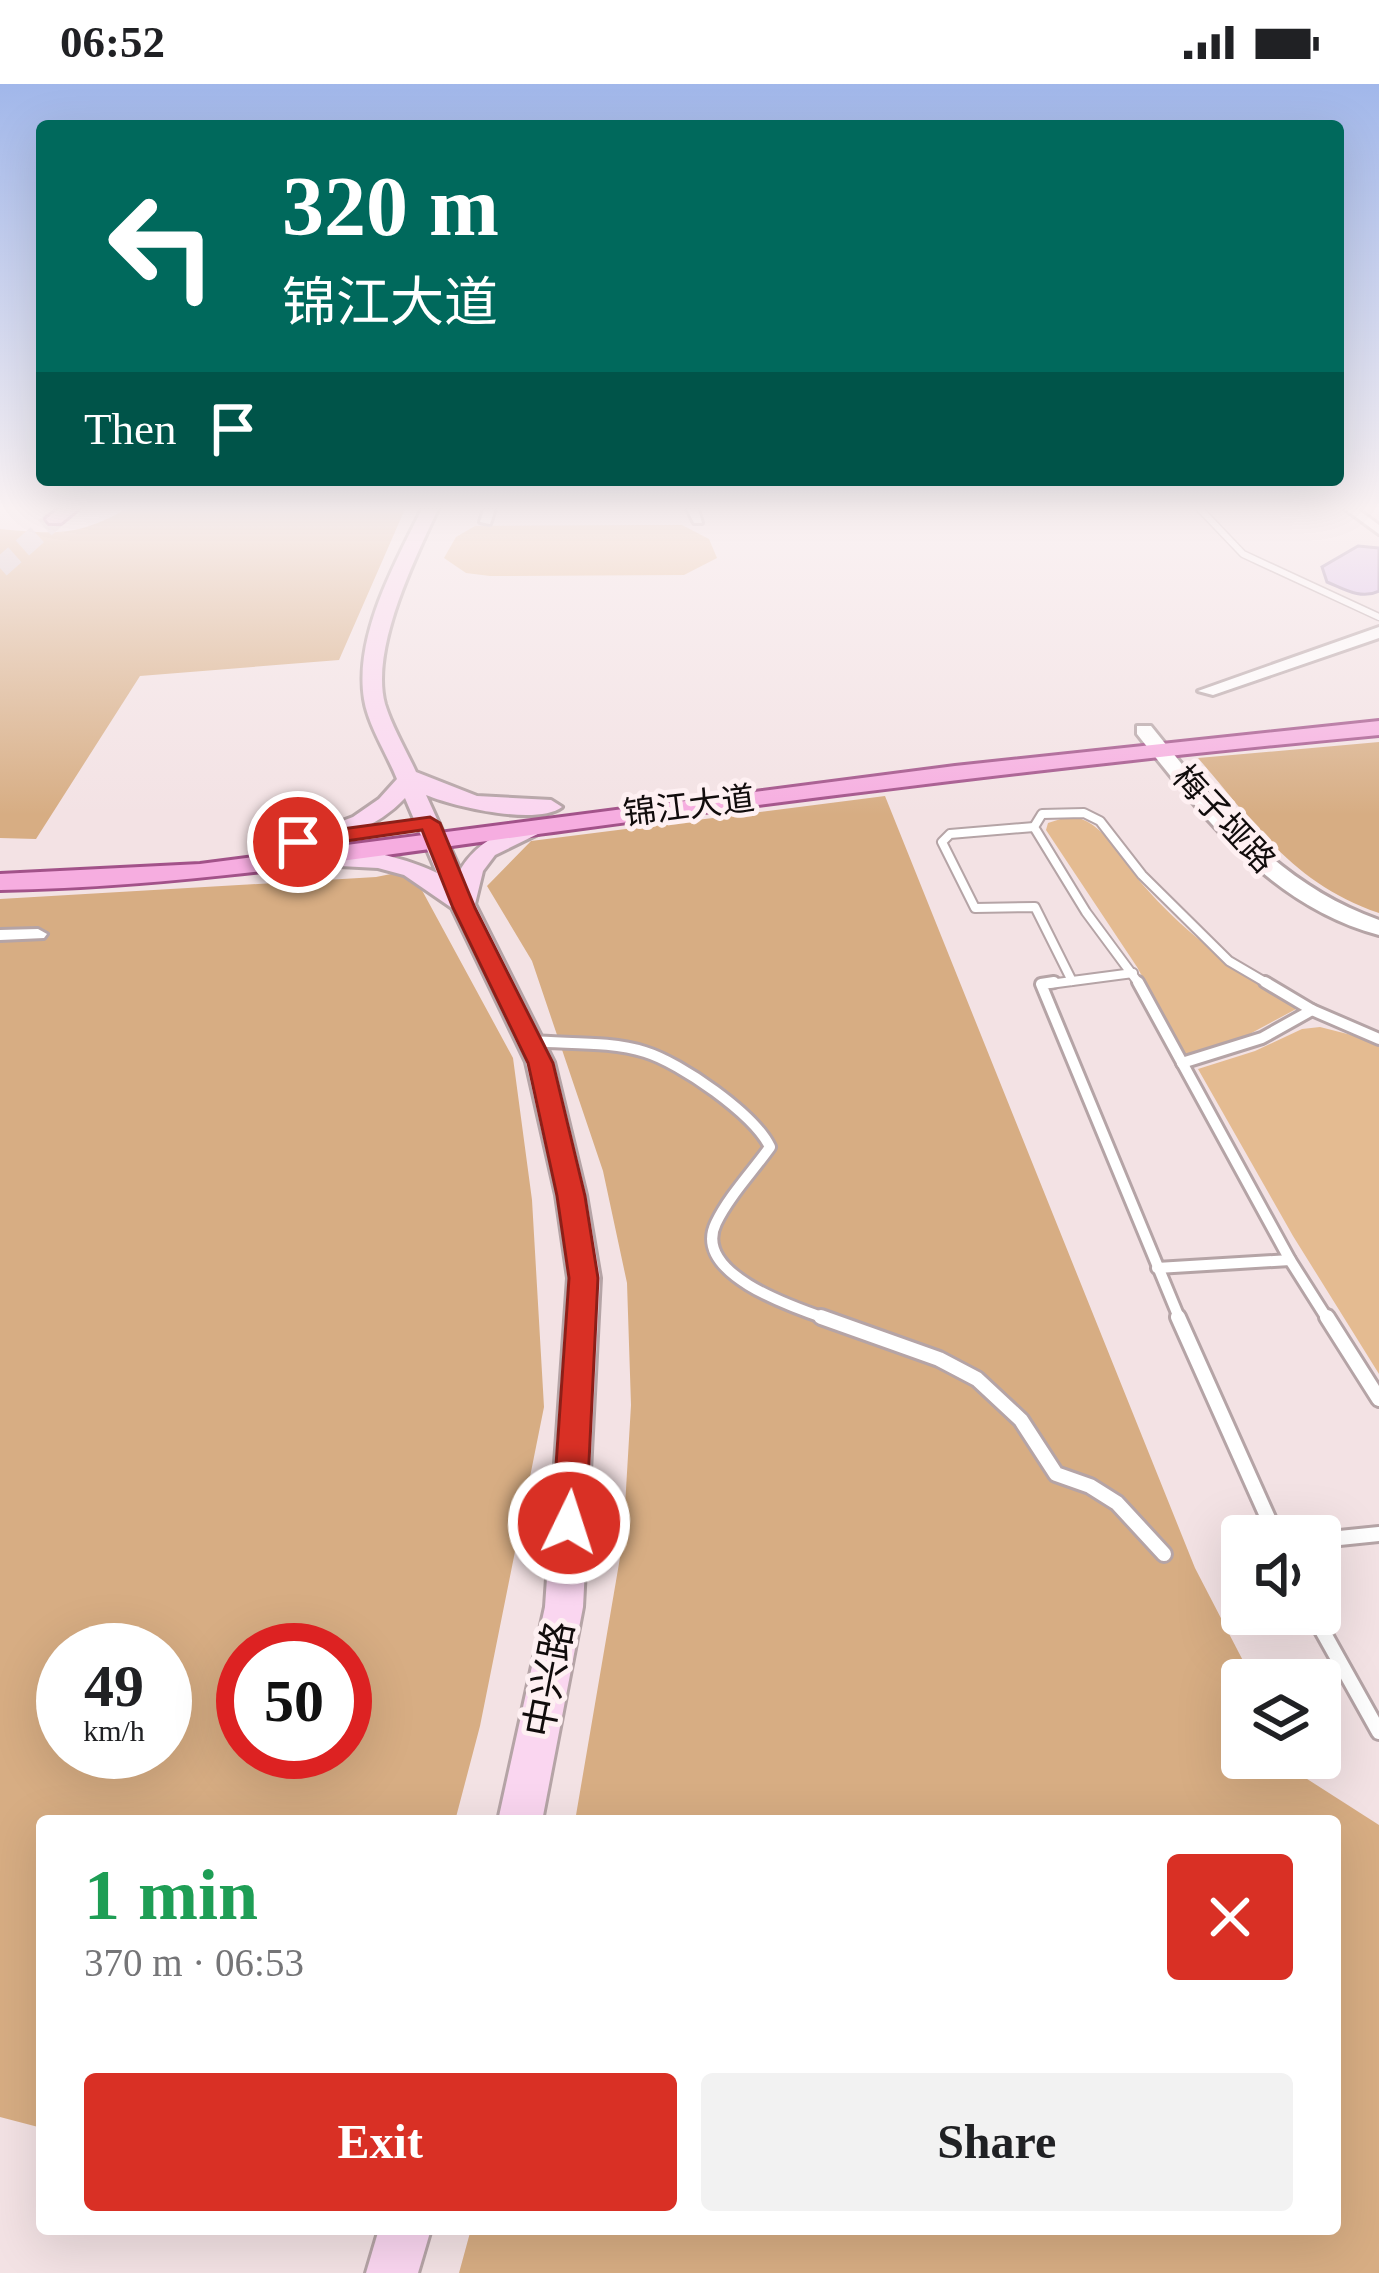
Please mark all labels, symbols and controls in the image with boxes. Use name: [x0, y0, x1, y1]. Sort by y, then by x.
text: 06:52: [60, 17, 165, 67]
text: 320 m: [282, 160, 499, 253]
icon: left: [84, 168, 240, 324]
text: 锦江大道: [282, 273, 498, 333]
icon: arrive: [200, 396, 266, 462]
text: Then: [84, 404, 176, 454]
street label: 梅子垭路: [1166, 758, 1282, 880]
street label: 锦江大道: [621, 780, 757, 832]
pin: [247, 791, 349, 893]
icon: arrive: [265, 809, 331, 875]
position arrow: [506, 1460, 632, 1586]
map controls: [1221, 1515, 1341, 1779]
button: sound: [1221, 1515, 1341, 1635]
street label: 中兴路: [517, 1617, 581, 1741]
speed limit sign: 50: [216, 1623, 372, 1779]
text: 49: [84, 1653, 144, 1719]
button: layers: [1221, 1659, 1341, 1779]
text: km/h: [83, 1714, 145, 1747]
button: close: [1167, 1854, 1293, 1980]
text: 1 min: [84, 1855, 258, 1935]
text: 370 m · 06:53: [84, 1941, 304, 1984]
button: Exit: [84, 2073, 677, 2211]
button: Share: [701, 2073, 1293, 2211]

